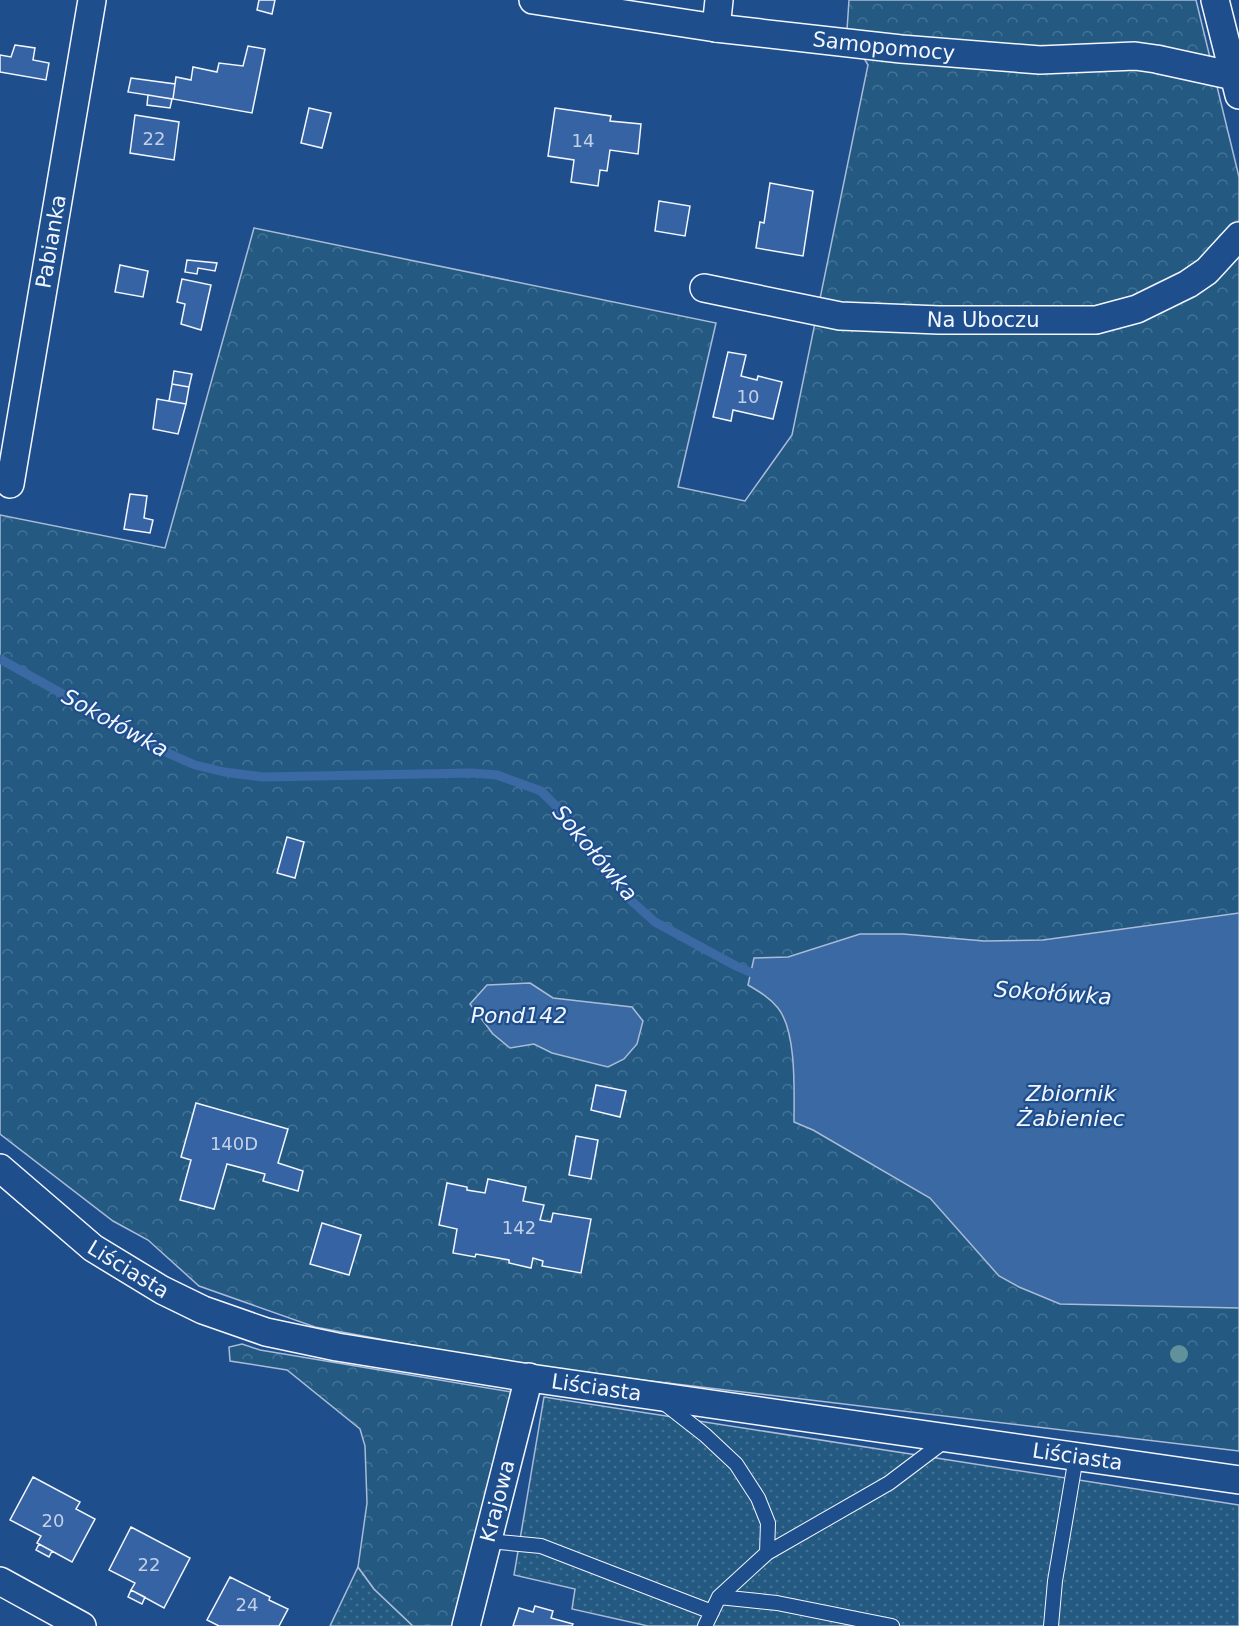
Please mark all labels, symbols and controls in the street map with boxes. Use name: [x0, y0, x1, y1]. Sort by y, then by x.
street label: Samopomocy: [811, 27, 956, 65]
house number: 22: [143, 128, 165, 149]
house number: 14: [572, 130, 594, 151]
street label: Pabianka: [31, 193, 71, 290]
street label: Na Uboczu: [926, 308, 1039, 332]
house number: 10: [737, 386, 759, 407]
water label: Sokołówka: [58, 684, 172, 762]
water label: Sokołówka: [548, 800, 642, 906]
water label: Sokołówka: [993, 976, 1113, 1010]
water label: Pond142: [471, 1003, 567, 1028]
water label: Zbiornik Żabieniec: [1016, 1081, 1125, 1131]
house number: 140D: [210, 1133, 258, 1154]
house number: 142: [502, 1217, 536, 1238]
street label: Liściasta: [83, 1236, 173, 1303]
street label: Liściasta: [550, 1369, 643, 1406]
street label: Liściasta: [1031, 1438, 1124, 1475]
street label: Krajowa: [476, 1457, 520, 1545]
house number: 20: [42, 1510, 64, 1531]
house number: 22: [138, 1554, 160, 1575]
house number: 24: [236, 1594, 258, 1615]

